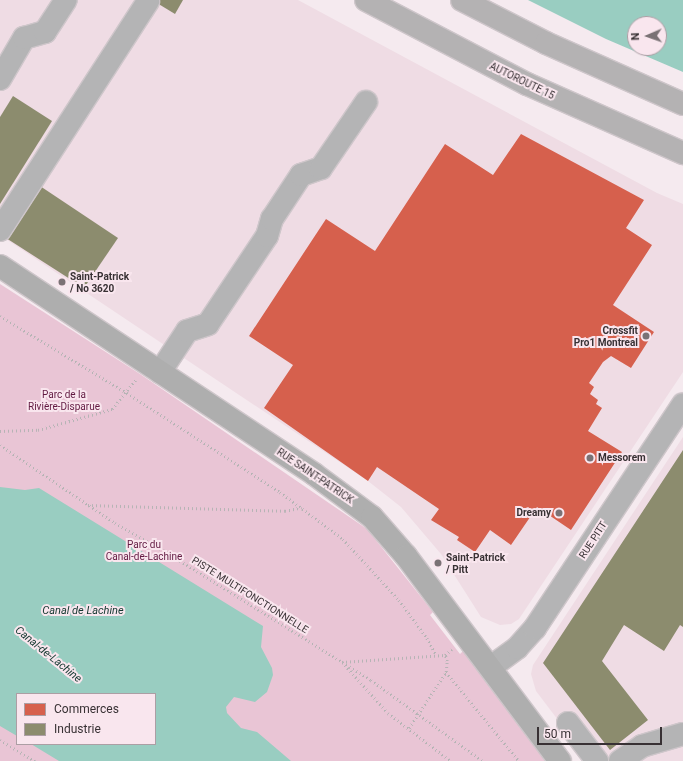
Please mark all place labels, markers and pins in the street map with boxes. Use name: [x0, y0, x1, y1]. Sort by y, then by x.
place label: Saint-Patrick / No 3620: [70, 270, 129, 294]
marker: Saint-Patrick / No 3620: [57, 277, 67, 287]
place label: Crossfit Pro1 Montreal: [574, 324, 638, 348]
marker: Crossfit Pro1 Montreal: [641, 331, 651, 341]
place label: Messorem: [598, 452, 646, 464]
marker: Messorem: [585, 453, 595, 463]
place label: Dreamy: [516, 507, 551, 519]
marker: Dreamy: [554, 508, 564, 518]
place label: Saint-Patrick / Pitt: [446, 551, 505, 574]
marker: Saint-Patrick / Pitt: [433, 558, 443, 568]

